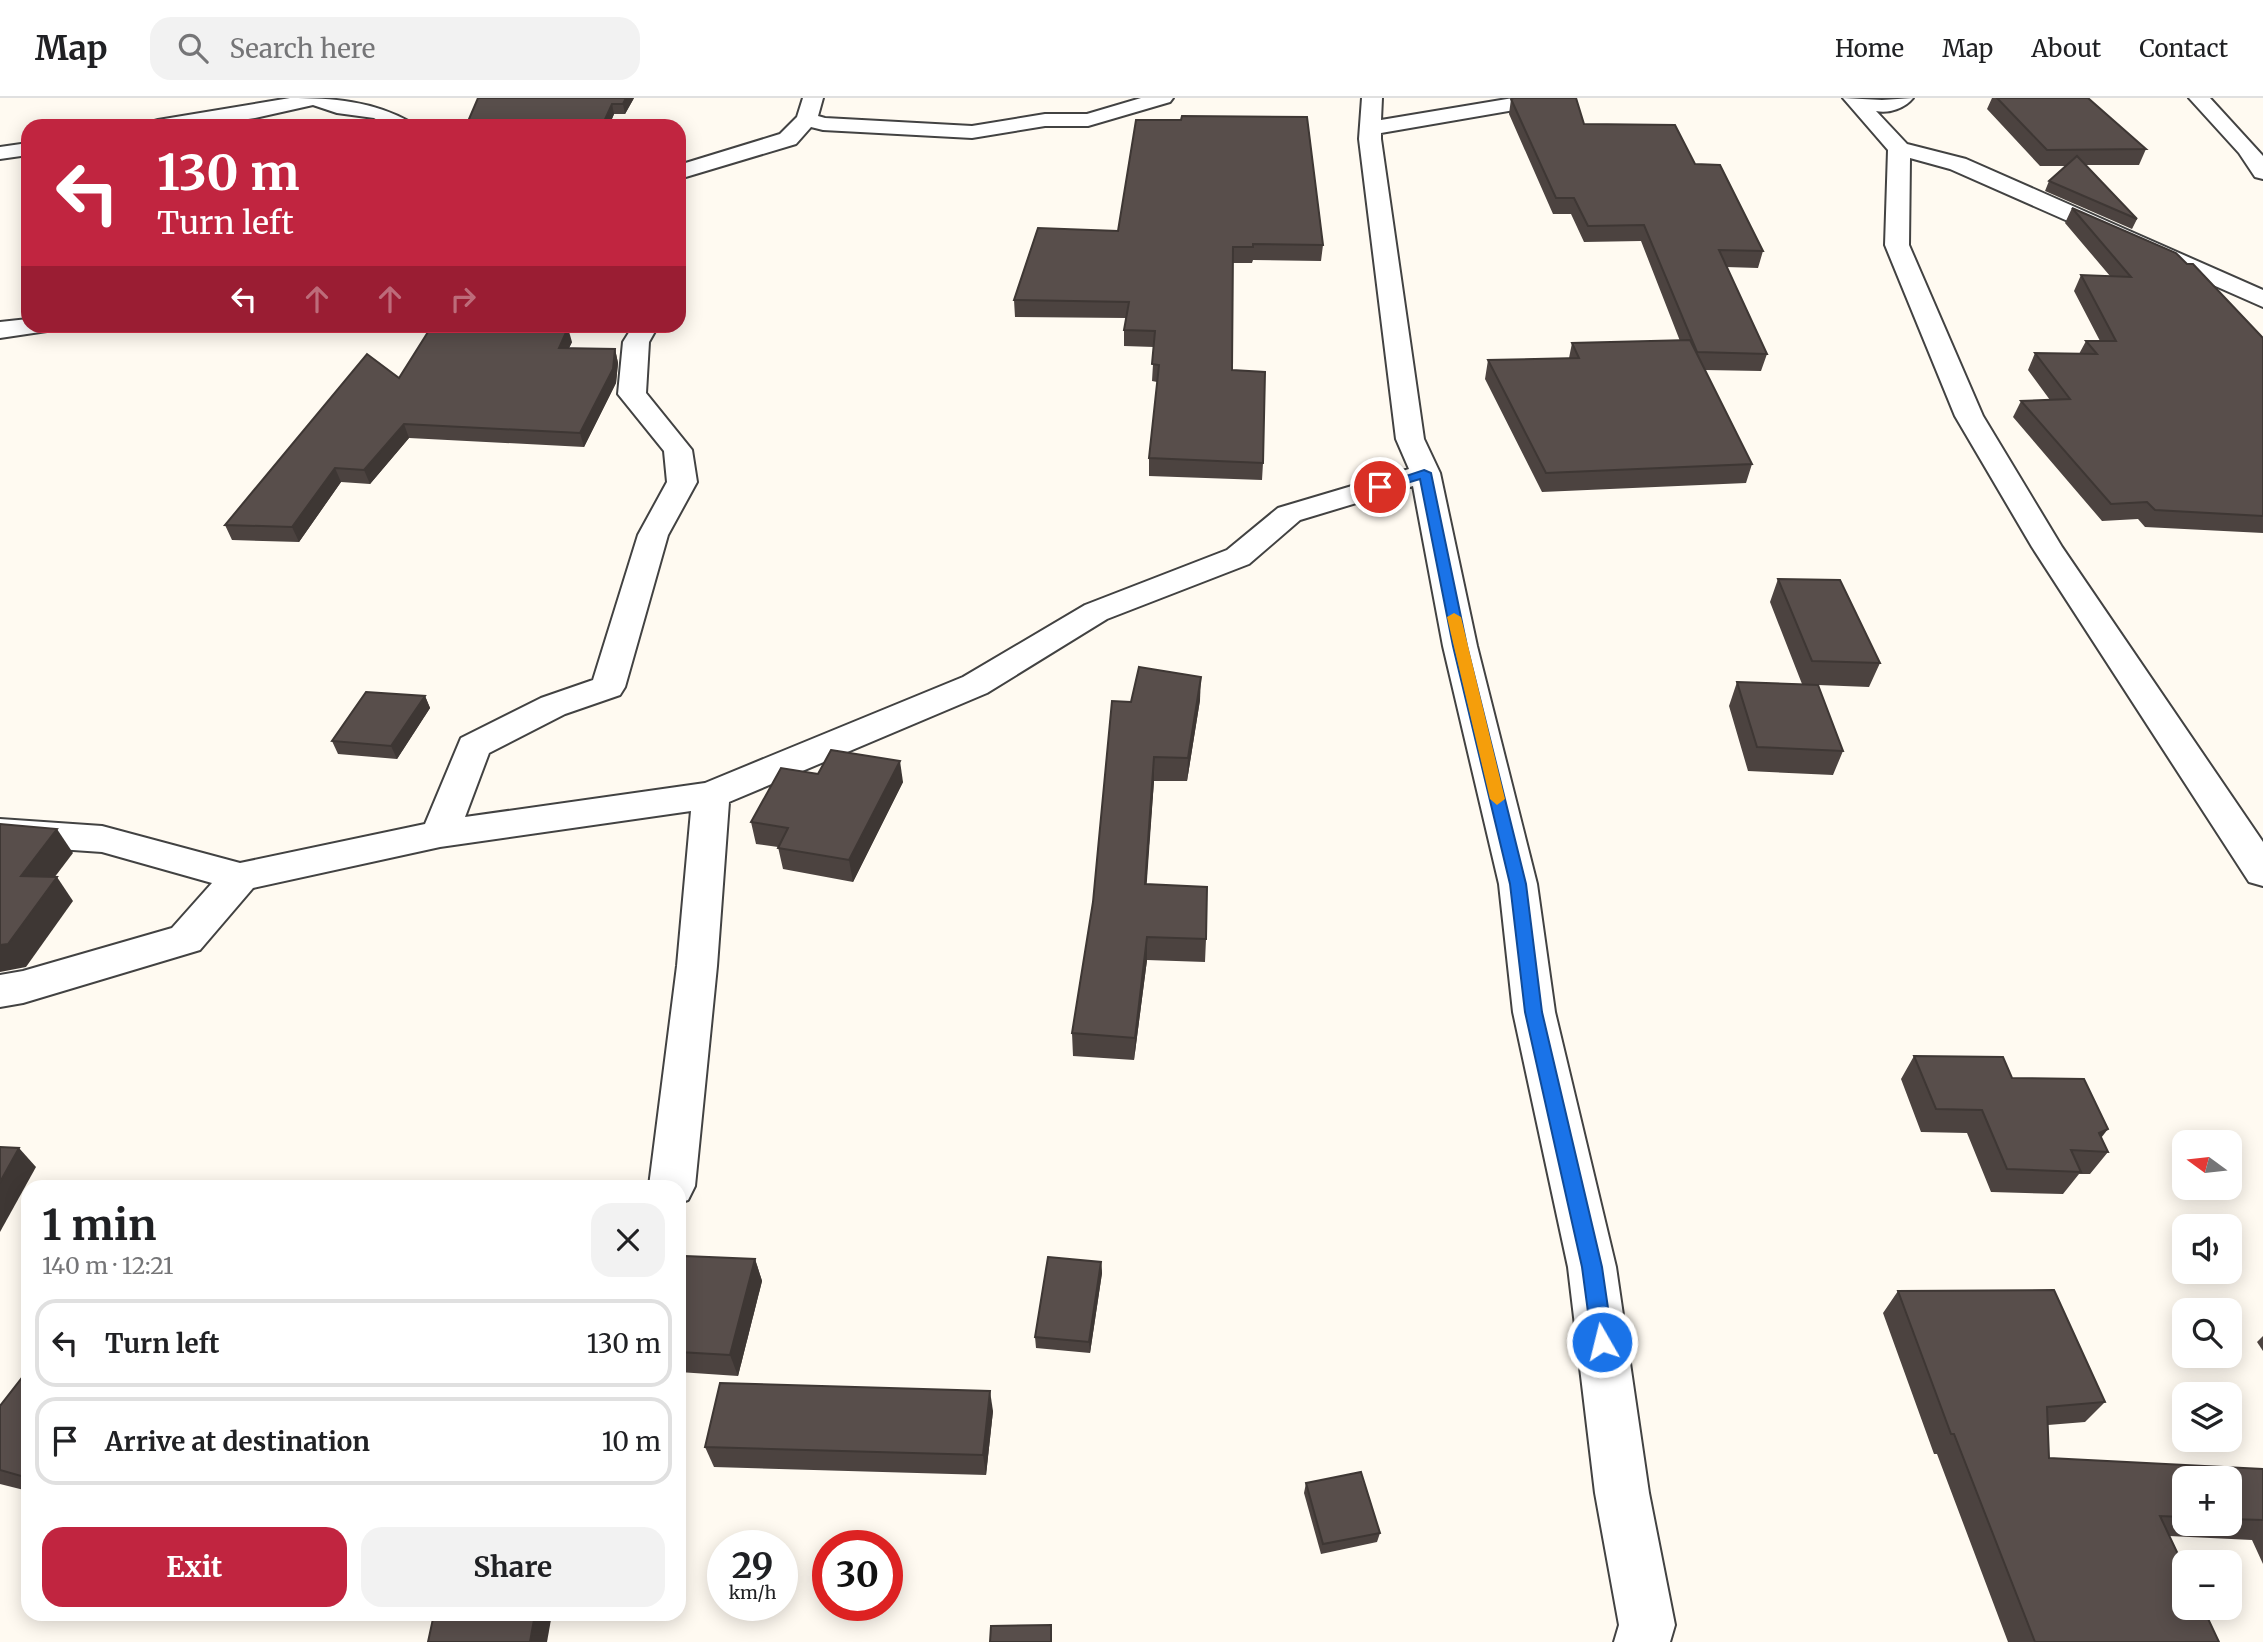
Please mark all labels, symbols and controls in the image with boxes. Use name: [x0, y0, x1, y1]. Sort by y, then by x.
search box: [150, 17, 640, 80]
text: Map: [35, 28, 108, 69]
icon: search: [174, 29, 212, 67]
text: Search here: [230, 32, 375, 65]
text: Home: [1835, 33, 1904, 64]
text: Map: [1942, 33, 1993, 64]
text: About: [2031, 33, 2101, 64]
text: Contact: [2139, 33, 2228, 64]
text: 130 m: [157, 142, 300, 203]
icon: left: [42, 147, 133, 238]
text: Turn left: [157, 203, 294, 243]
icon: left: [225, 280, 263, 318]
icon: ahead: [298, 280, 336, 318]
icon: ahead: [371, 280, 409, 318]
icon: right: [444, 280, 482, 318]
pin: [1350, 457, 1410, 517]
icon: arrive: [1361, 468, 1399, 506]
north arrow: [2172, 1130, 2242, 1200]
map controls: [2172, 1130, 2242, 1620]
text: 1 min: [42, 1199, 156, 1251]
button: close: [591, 1203, 665, 1277]
button: sound: [2172, 1214, 2242, 1284]
text: 140 m · 12:21: [42, 1251, 173, 1280]
button: search: [2172, 1298, 2242, 1368]
position arrow: [1565, 1305, 1639, 1379]
icon: left: [46, 1324, 84, 1362]
text: Turn left: [105, 1327, 219, 1360]
text: 130 m: [587, 1327, 661, 1360]
button: layers: [2172, 1382, 2242, 1452]
icon: arrive: [46, 1422, 84, 1460]
text: Arrive at destination: [105, 1425, 370, 1458]
text: 10 m: [602, 1425, 661, 1458]
button: +: [2172, 1466, 2242, 1536]
button: Exit: [42, 1527, 347, 1607]
button: Share: [361, 1527, 665, 1607]
speed limit sign: 30: [812, 1530, 903, 1621]
text: 29: [732, 1544, 773, 1588]
button: −: [2172, 1550, 2242, 1620]
text: km/h: [729, 1581, 776, 1604]

